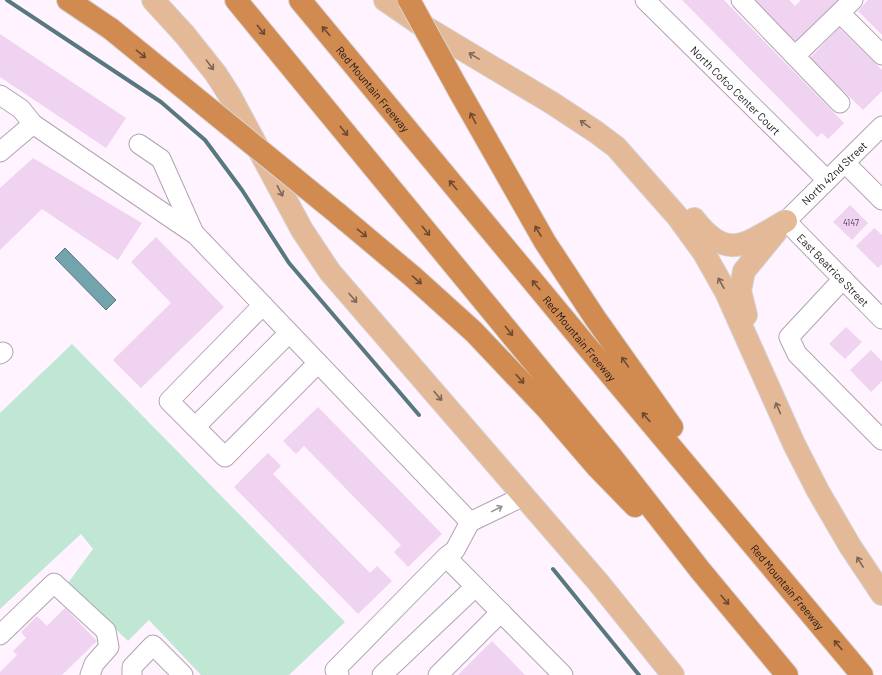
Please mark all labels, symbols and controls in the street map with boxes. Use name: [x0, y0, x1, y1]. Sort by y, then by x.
one-way arrow: [257, 25, 265, 36]
one-way arrow: [321, 26, 330, 36]
street label: Red Mountain Freeway: [334, 43, 413, 134]
street label: North Cofco Center Court: [688, 43, 784, 137]
one-way arrow: [136, 49, 147, 58]
one-way arrow: [469, 52, 480, 60]
one-way arrow: [206, 60, 214, 71]
one-way arrow: [469, 112, 477, 124]
one-way arrow: [579, 120, 590, 128]
one-way arrow: [339, 125, 348, 136]
street label: North 42nd Street: [799, 139, 869, 207]
one-way arrow: [449, 180, 458, 191]
one-way arrow: [277, 185, 285, 197]
house number: 4147: [843, 217, 860, 228]
one-way arrow: [533, 225, 541, 237]
one-way arrow: [422, 226, 431, 236]
one-way arrow: [356, 229, 367, 238]
street label: East Beatrice Street: [795, 230, 872, 309]
one-way arrow: [411, 275, 422, 284]
one-way arrow: [717, 277, 725, 289]
one-way arrow: [531, 280, 540, 291]
one-way arrow: [348, 293, 357, 303]
street label: Red Mountain Freeway: [541, 293, 619, 383]
one-way arrow: [504, 326, 513, 337]
one-way arrow: [621, 357, 629, 368]
one-way arrow: [516, 374, 525, 385]
one-way arrow: [433, 391, 442, 401]
one-way arrow: [774, 403, 782, 415]
one-way arrow: [642, 412, 651, 423]
one-way arrow: [491, 505, 503, 512]
street label: Red Mountain Freeway: [749, 541, 827, 632]
one-way arrow: [856, 556, 864, 568]
one-way arrow: [720, 595, 729, 606]
one-way arrow: [833, 640, 842, 650]

